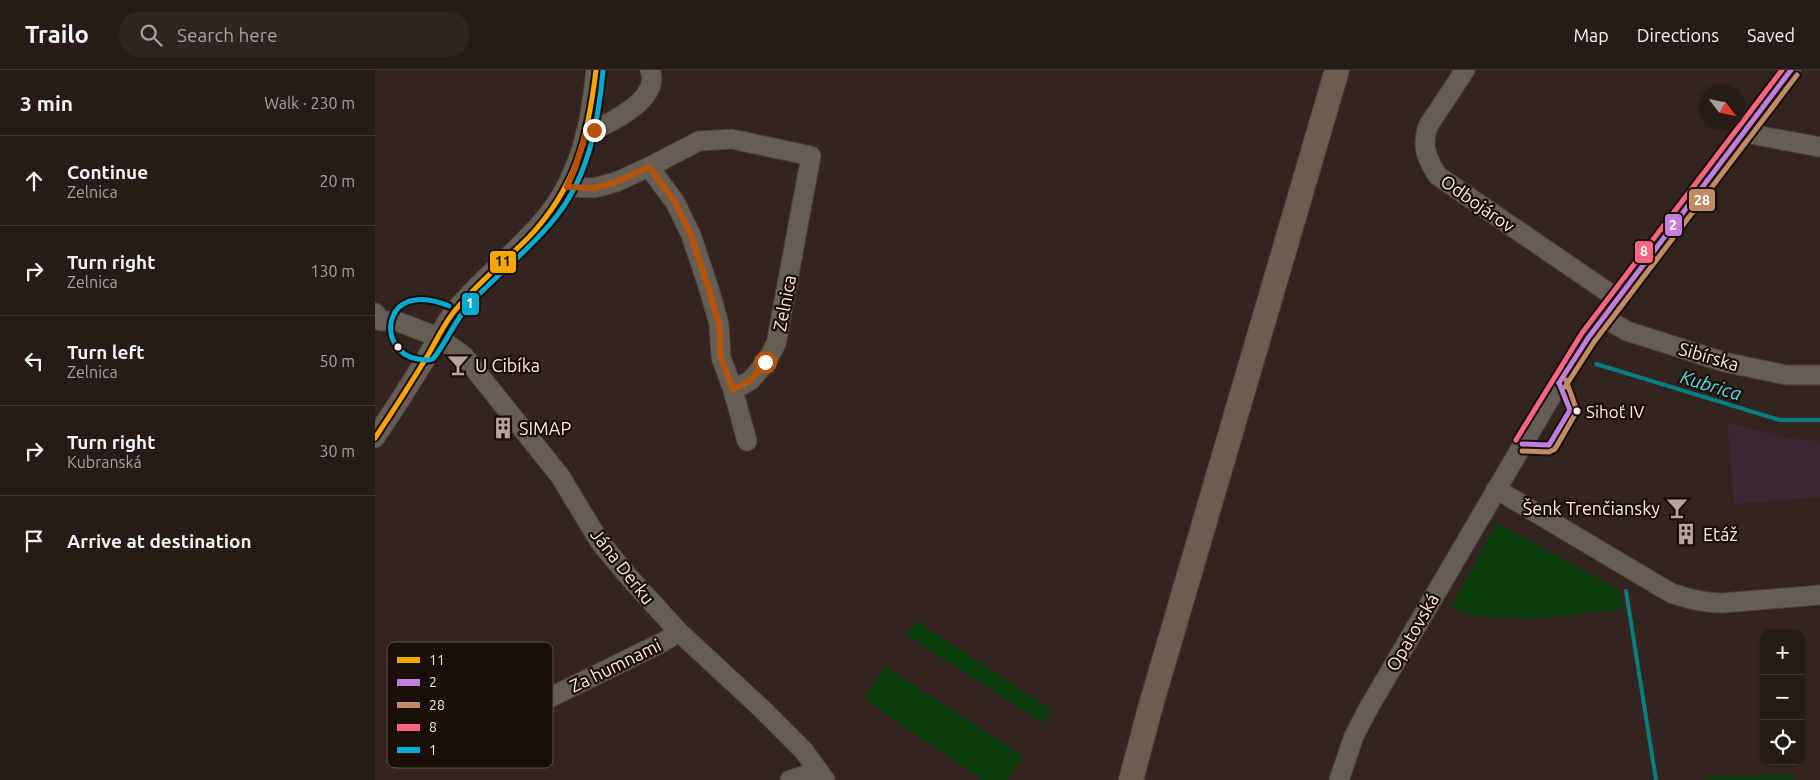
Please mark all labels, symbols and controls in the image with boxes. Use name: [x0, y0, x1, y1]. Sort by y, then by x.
search box: [119, 12, 469, 57]
text: Trailo: [25, 21, 89, 48]
icon: search: [137, 21, 165, 49]
text: Search here: [177, 24, 278, 46]
text: Map: [1573, 25, 1609, 45]
text: Directions: [1637, 25, 1719, 45]
text: Saved: [1747, 25, 1795, 45]
north arrow: [1700, 85, 1745, 130]
text: 3 min: [20, 91, 73, 115]
text: Walk · 230 m: [264, 94, 355, 112]
route end: [583, 119, 606, 142]
text: Continue: [67, 161, 148, 183]
icon: ahead: [20, 167, 48, 195]
street label: Odbojárov: [1437, 170, 1519, 236]
text: 20 m: [319, 172, 355, 190]
text: Zelnica: [67, 183, 118, 201]
line badge: 28: [1688, 188, 1716, 212]
text: 28: [1694, 192, 1710, 208]
line badge: 2: [1664, 213, 1683, 237]
text: 2: [1669, 217, 1677, 233]
line badge: 8: [1634, 240, 1654, 264]
text: 8: [1640, 243, 1648, 259]
line badge: 11: [489, 250, 517, 274]
text: Turn right: [67, 251, 155, 273]
text: 11: [495, 253, 511, 269]
icon: right: [20, 257, 48, 285]
text: 130 m: [310, 262, 355, 280]
text: Zelnica: [67, 273, 118, 291]
street label: Zelnica: [769, 273, 799, 333]
line badge: 1: [461, 292, 480, 316]
text: 1: [466, 295, 474, 311]
street label: Sibírska: [1677, 338, 1741, 374]
text: Turn left: [67, 341, 145, 363]
unlabelled marker: [393, 342, 403, 352]
icon: left: [20, 347, 48, 375]
route start: [754, 351, 777, 374]
text: 50 m: [319, 352, 355, 370]
bar icon: U Cibíka: [445, 352, 471, 378]
place label: U Cibíka: [475, 355, 540, 375]
text: Zelnica: [67, 363, 118, 381]
water label: Kubrica: [1678, 365, 1744, 405]
place label: Sihoť IV: [1586, 402, 1645, 421]
marker: Sihoť IV: [1572, 406, 1582, 416]
building icon: SIMAP: [490, 415, 516, 441]
place label: SIMAP: [519, 418, 571, 438]
text: Turn right: [67, 431, 155, 453]
icon: right: [20, 437, 48, 465]
text: 30 m: [319, 442, 355, 460]
text: Kubranská: [67, 453, 142, 471]
bar icon: Šenk Trenčiansky: [1664, 495, 1690, 521]
place label: Šenk Trenčiansky: [1523, 497, 1660, 518]
building icon: Etáž: [1673, 521, 1699, 547]
street label: Jána Derku: [587, 524, 659, 608]
place label: Etáž: [1703, 524, 1738, 544]
icon: arrive: [20, 527, 48, 555]
text: Arrive at destination: [67, 530, 252, 552]
street label: Opatovská: [1382, 590, 1442, 674]
map controls: [1760, 630, 1805, 765]
button: +: [1760, 630, 1805, 675]
street label: Za humnami: [566, 634, 664, 696]
legend: [387, 642, 553, 768]
text: 11: [429, 652, 445, 668]
text: 2: [429, 674, 437, 690]
button: −: [1760, 675, 1805, 720]
text: 28: [429, 697, 445, 713]
text: 8: [429, 719, 437, 735]
button: locate: [1760, 720, 1805, 765]
text: 1: [429, 742, 437, 758]

